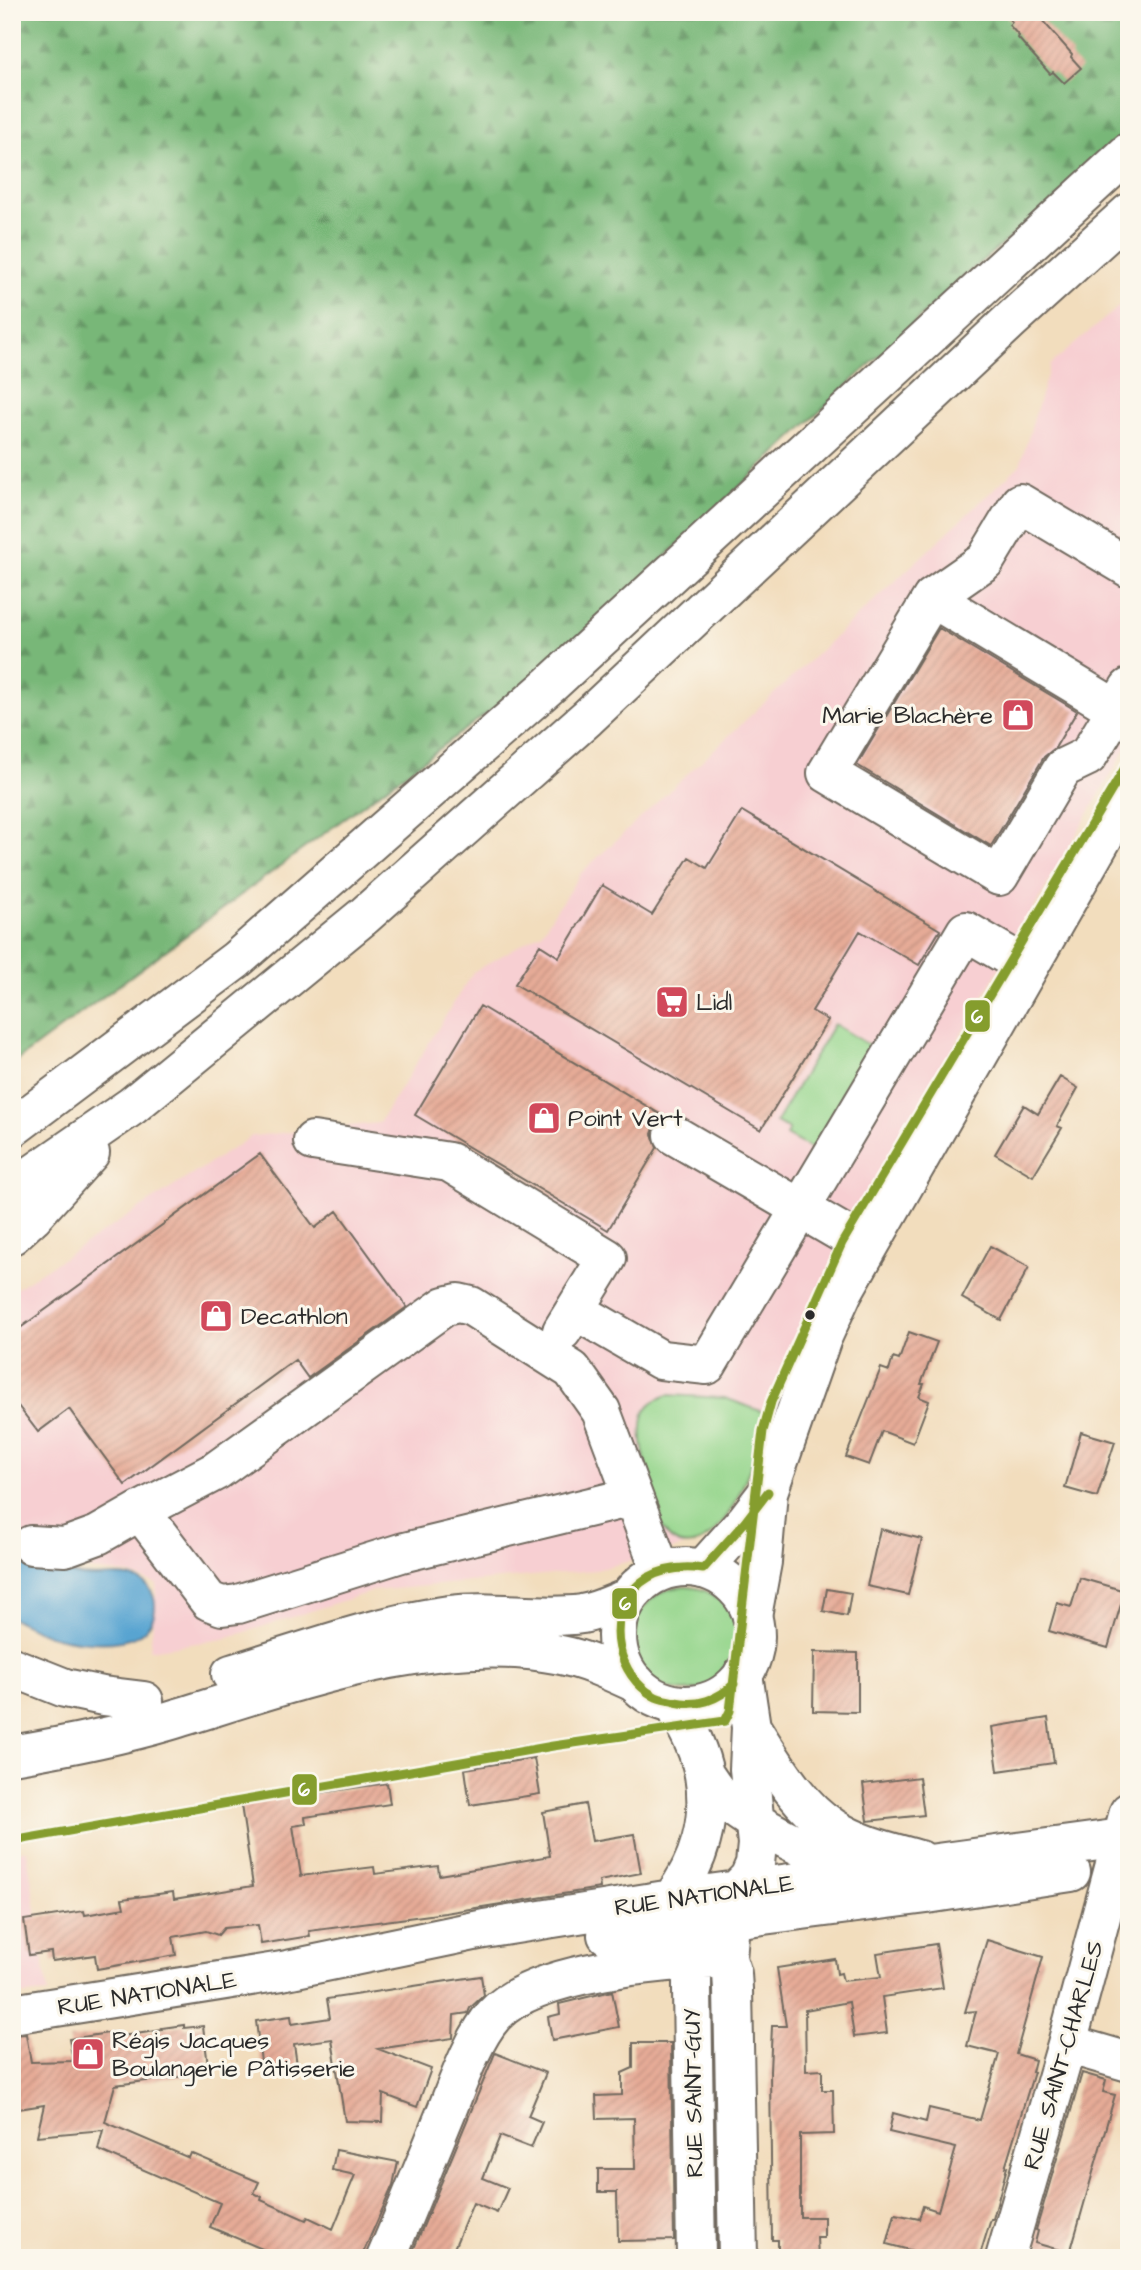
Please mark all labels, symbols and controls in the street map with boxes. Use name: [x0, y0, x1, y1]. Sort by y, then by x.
shop icon: Marie Blachère: [999, 696, 1037, 734]
place label: Marie Blachère: [822, 699, 993, 733]
supermarket icon: Lidl: [653, 983, 691, 1021]
place label: Lidl: [696, 986, 732, 1020]
line badge: 6: [964, 999, 991, 1033]
text: 6: [971, 1004, 983, 1031]
shop icon: Point Vert: [525, 1099, 563, 1137]
place label: Point Vert: [568, 1102, 683, 1136]
shop icon: Decathlon: [197, 1297, 235, 1335]
place label: Decathlon: [241, 1300, 348, 1334]
unlabelled marker: [803, 1308, 817, 1322]
line badge: 6: [611, 1587, 638, 1620]
text: 6: [619, 1591, 631, 1618]
line badge: 6: [291, 1773, 318, 1806]
text: 6: [298, 1777, 310, 1804]
street label: RUE NATIONALE: [612, 1867, 796, 1925]
street label: RUE SAINT-CHARLES: [1015, 1937, 1113, 2174]
street label: RUE NATIONALE: [55, 1963, 239, 2025]
street label: RUE SAINT-GUY: [676, 2008, 712, 2178]
place label: Régis Jacques Boulangerie Pâtisserie: [112, 2024, 355, 2087]
shop icon: Régis Jacques Boulangerie Pâtisserie: [69, 2035, 107, 2073]

